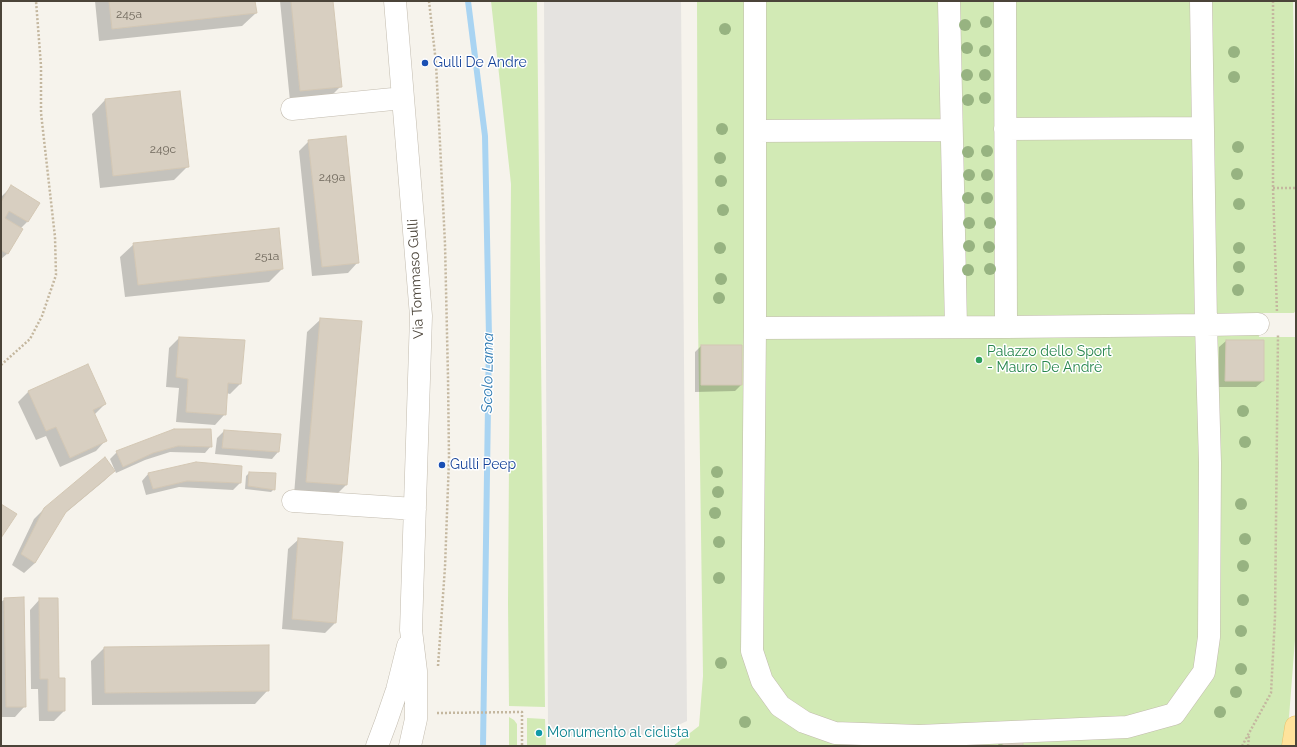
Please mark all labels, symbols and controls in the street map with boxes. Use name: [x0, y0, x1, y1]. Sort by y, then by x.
house number: 245a: [116, 7, 142, 21]
place label: Gulli De Andre: [433, 55, 527, 71]
marker: Gulli De Andre: [420, 58, 430, 68]
house number: 249c: [150, 142, 176, 156]
house number: 249a: [319, 170, 345, 184]
street label: Via Tommaso Gulli: [404, 219, 428, 339]
house number: 251a: [255, 249, 279, 263]
water label: Scolo Lama: [478, 333, 498, 413]
place label: Palazzo dello Sport - Mauro De Andrè: [987, 344, 1112, 376]
marker: Palazzo dello Sport - Mauro De Andrè: [974, 355, 984, 365]
place label: Gulli Peep: [450, 457, 516, 473]
marker: Gulli Peep: [437, 460, 447, 470]
place label: Monumento al ciclista: [547, 725, 689, 741]
marker: Monumento al ciclista: [534, 728, 544, 738]

